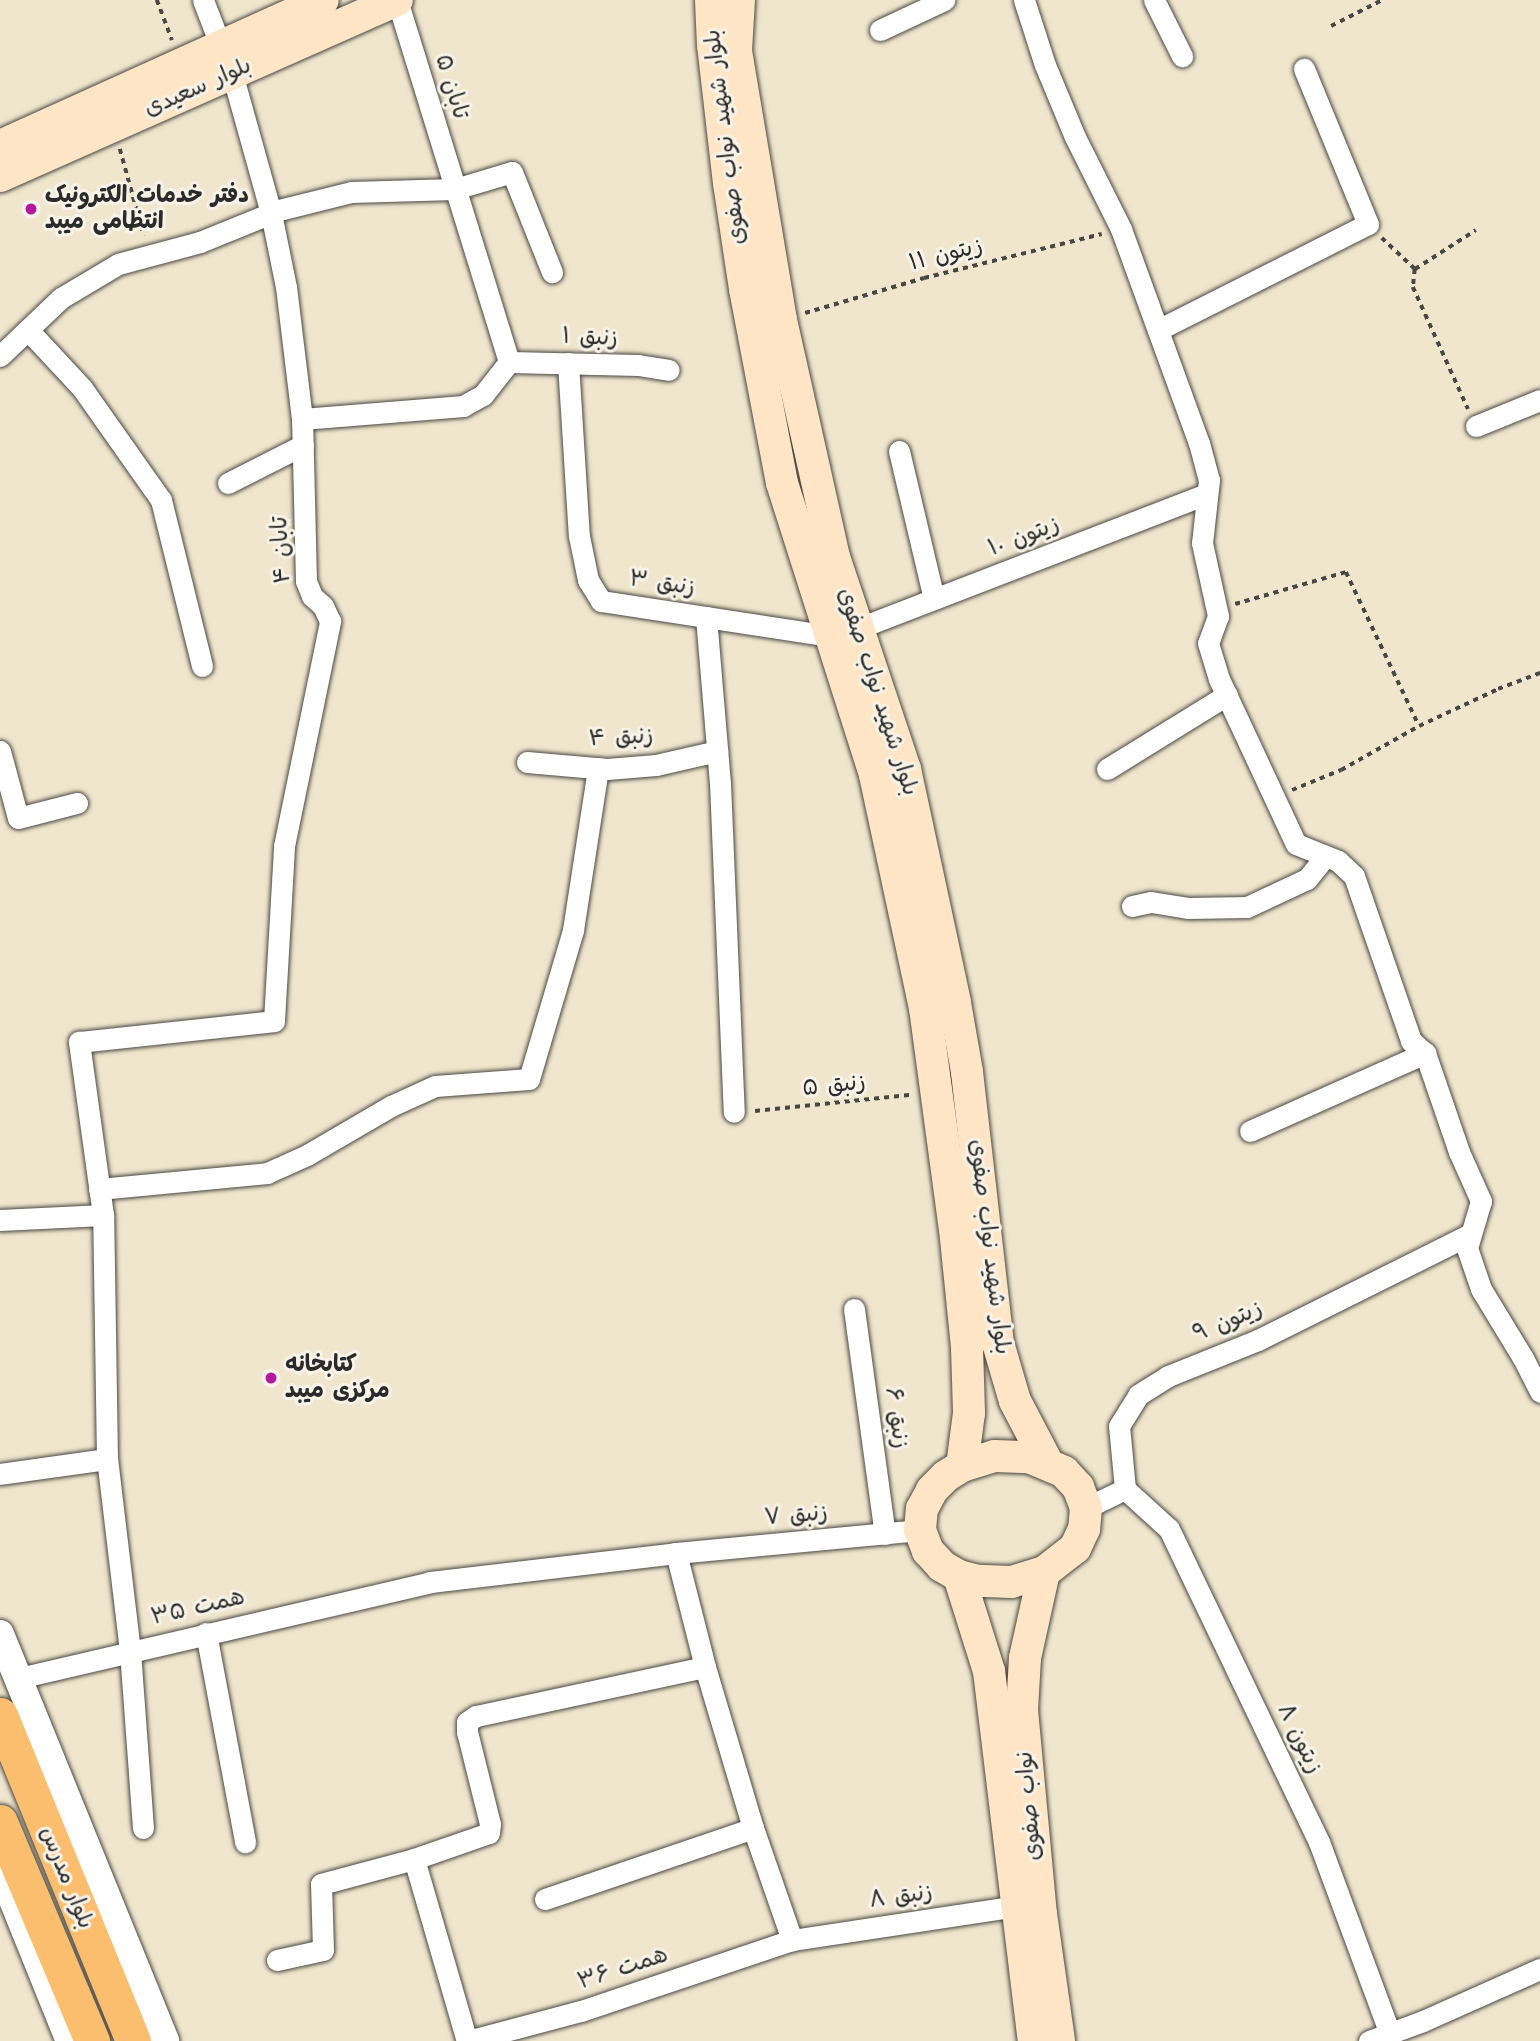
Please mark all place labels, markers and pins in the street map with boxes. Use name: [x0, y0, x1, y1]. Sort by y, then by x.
place label: دفتر خدمات الکترونیک انتظامی میبد: [45, 182, 249, 236]
marker: دفتر خدمات الکترونیک انتظامی میبد: [23, 201, 39, 217]
place label: کتابخانه مرکزی میبد: [285, 1351, 390, 1405]
marker: کتابخانه مرکزی میبد: [263, 1370, 279, 1386]

